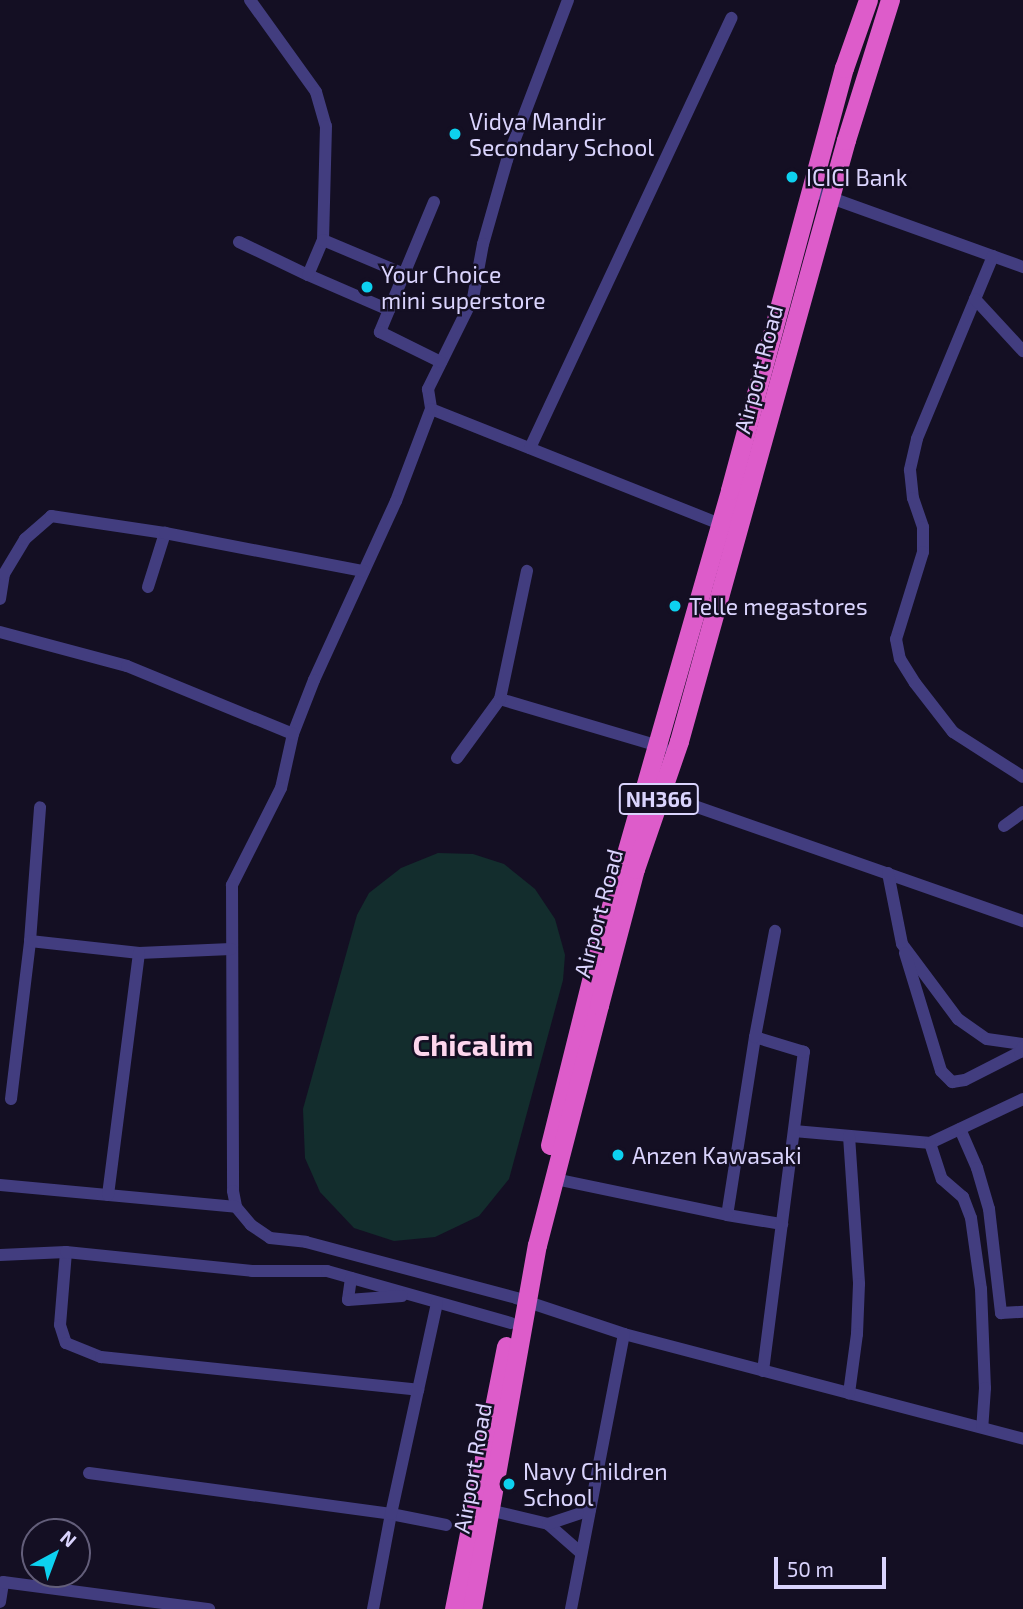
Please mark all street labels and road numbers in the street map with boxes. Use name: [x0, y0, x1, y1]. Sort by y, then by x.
street label: Airport Road: [728, 302, 788, 436]
road number: NH366: [619, 782, 699, 816]
street label: Airport Road: [568, 846, 628, 980]
street label: Airport Road: [447, 1401, 497, 1535]

